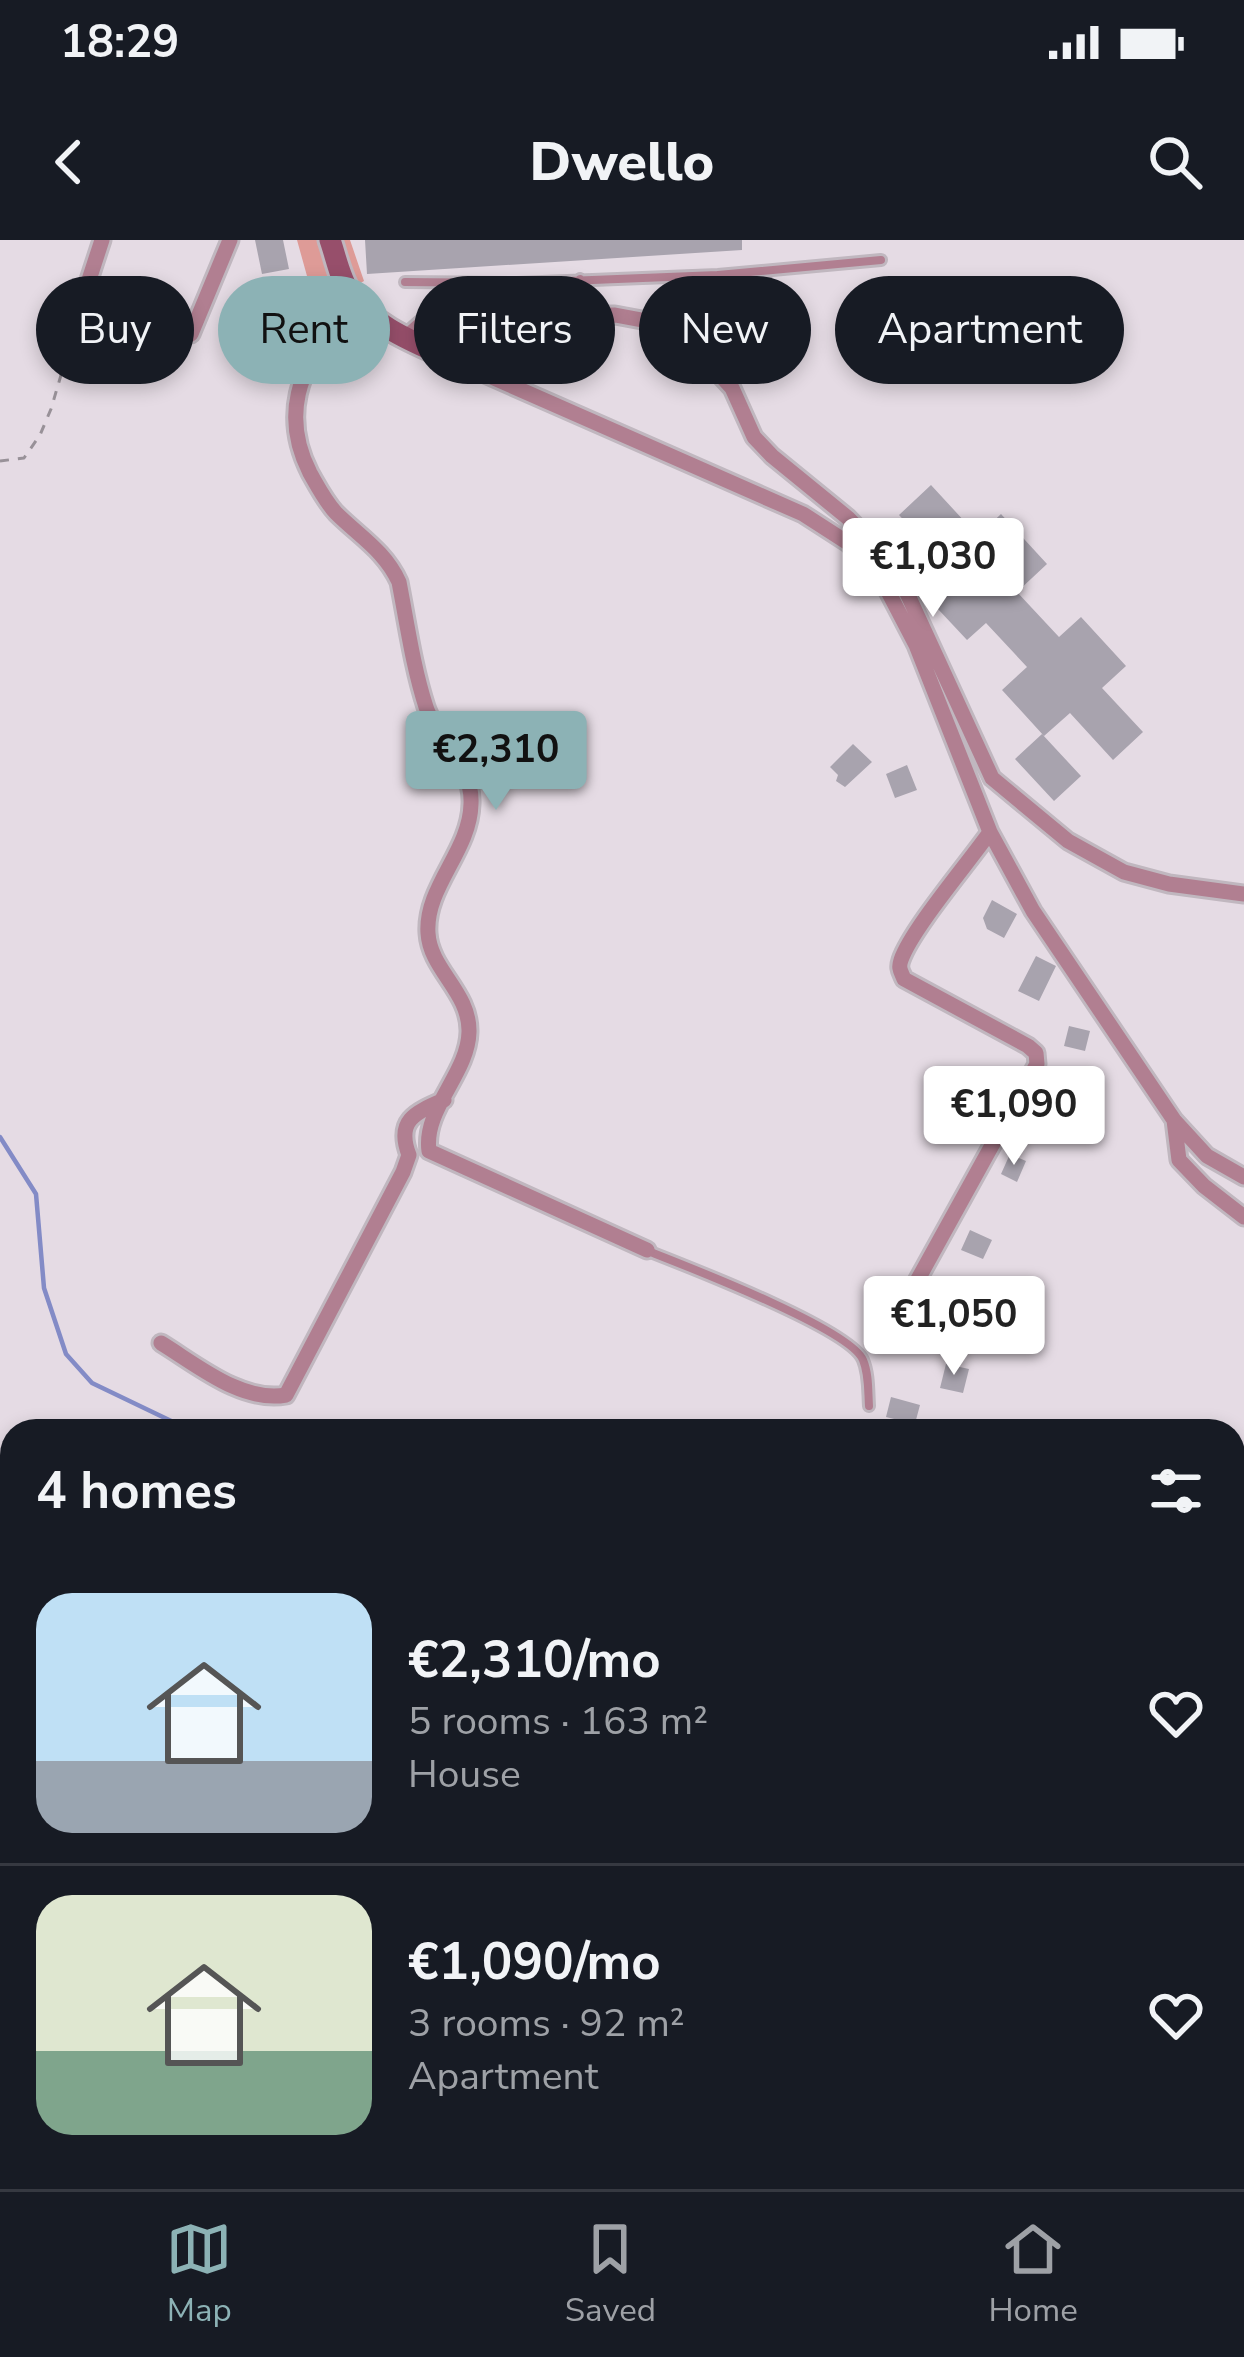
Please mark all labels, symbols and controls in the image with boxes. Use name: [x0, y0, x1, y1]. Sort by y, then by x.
text: 18:29: [60, 12, 179, 73]
text: Dwello: [530, 125, 714, 199]
icon: back: [36, 129, 102, 195]
icon: search: [1142, 129, 1208, 195]
chip: Buy: [36, 276, 194, 384]
chip: Rent: [218, 276, 390, 384]
chip: Filters: [414, 276, 615, 384]
chip: New: [639, 276, 811, 384]
chip: Apartment: [835, 276, 1124, 384]
pin: €1,030: [835, 518, 1031, 620]
text: €1,030: [870, 530, 996, 583]
pin: €2,310: [398, 711, 594, 813]
text: €2,310: [433, 723, 559, 776]
pin: €1,090: [916, 1066, 1112, 1168]
text: €1,090: [951, 1078, 1077, 1131]
pin: €1,050: [856, 1276, 1052, 1378]
text: €1,050: [891, 1288, 1017, 1341]
text: 4 homes: [36, 1456, 237, 1526]
icon: filters: [1143, 1458, 1209, 1524]
text: €2,310/mo: [408, 1625, 661, 1695]
icon: home: [132, 1641, 276, 1785]
icon: heart: [1143, 1680, 1209, 1746]
text: 5 rooms · 163 m²: [408, 1695, 708, 1748]
text: House: [408, 1748, 521, 1801]
text: €1,090/mo: [408, 1927, 661, 1997]
icon: home: [132, 1943, 276, 2087]
icon: heart: [1143, 1982, 1209, 2048]
text: 3 rooms · 92 m²: [408, 1997, 685, 2050]
text: Apartment: [408, 2050, 598, 2103]
tab: Map: [166, 2216, 232, 2333]
tab: Saved: [565, 2216, 656, 2333]
tab: Home: [988, 2216, 1078, 2333]

